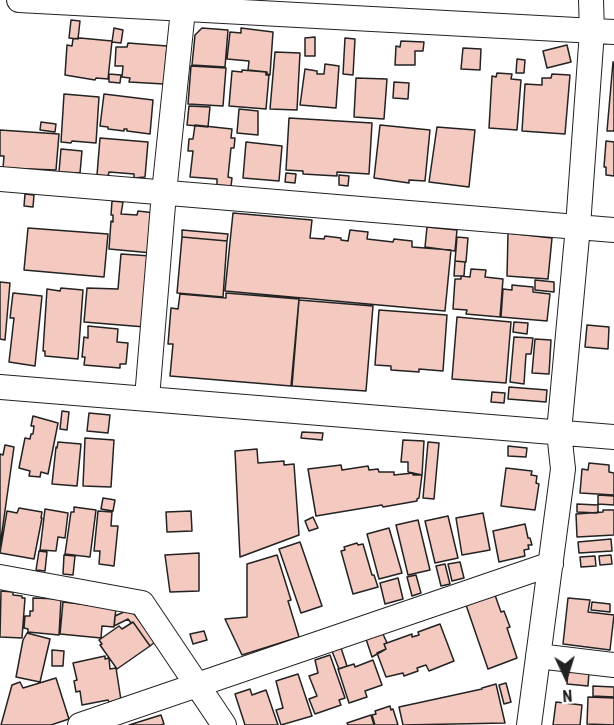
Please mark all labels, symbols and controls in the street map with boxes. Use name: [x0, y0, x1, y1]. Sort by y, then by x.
north arrow: [536, 647, 596, 707]
text: N: [562, 686, 573, 705]

